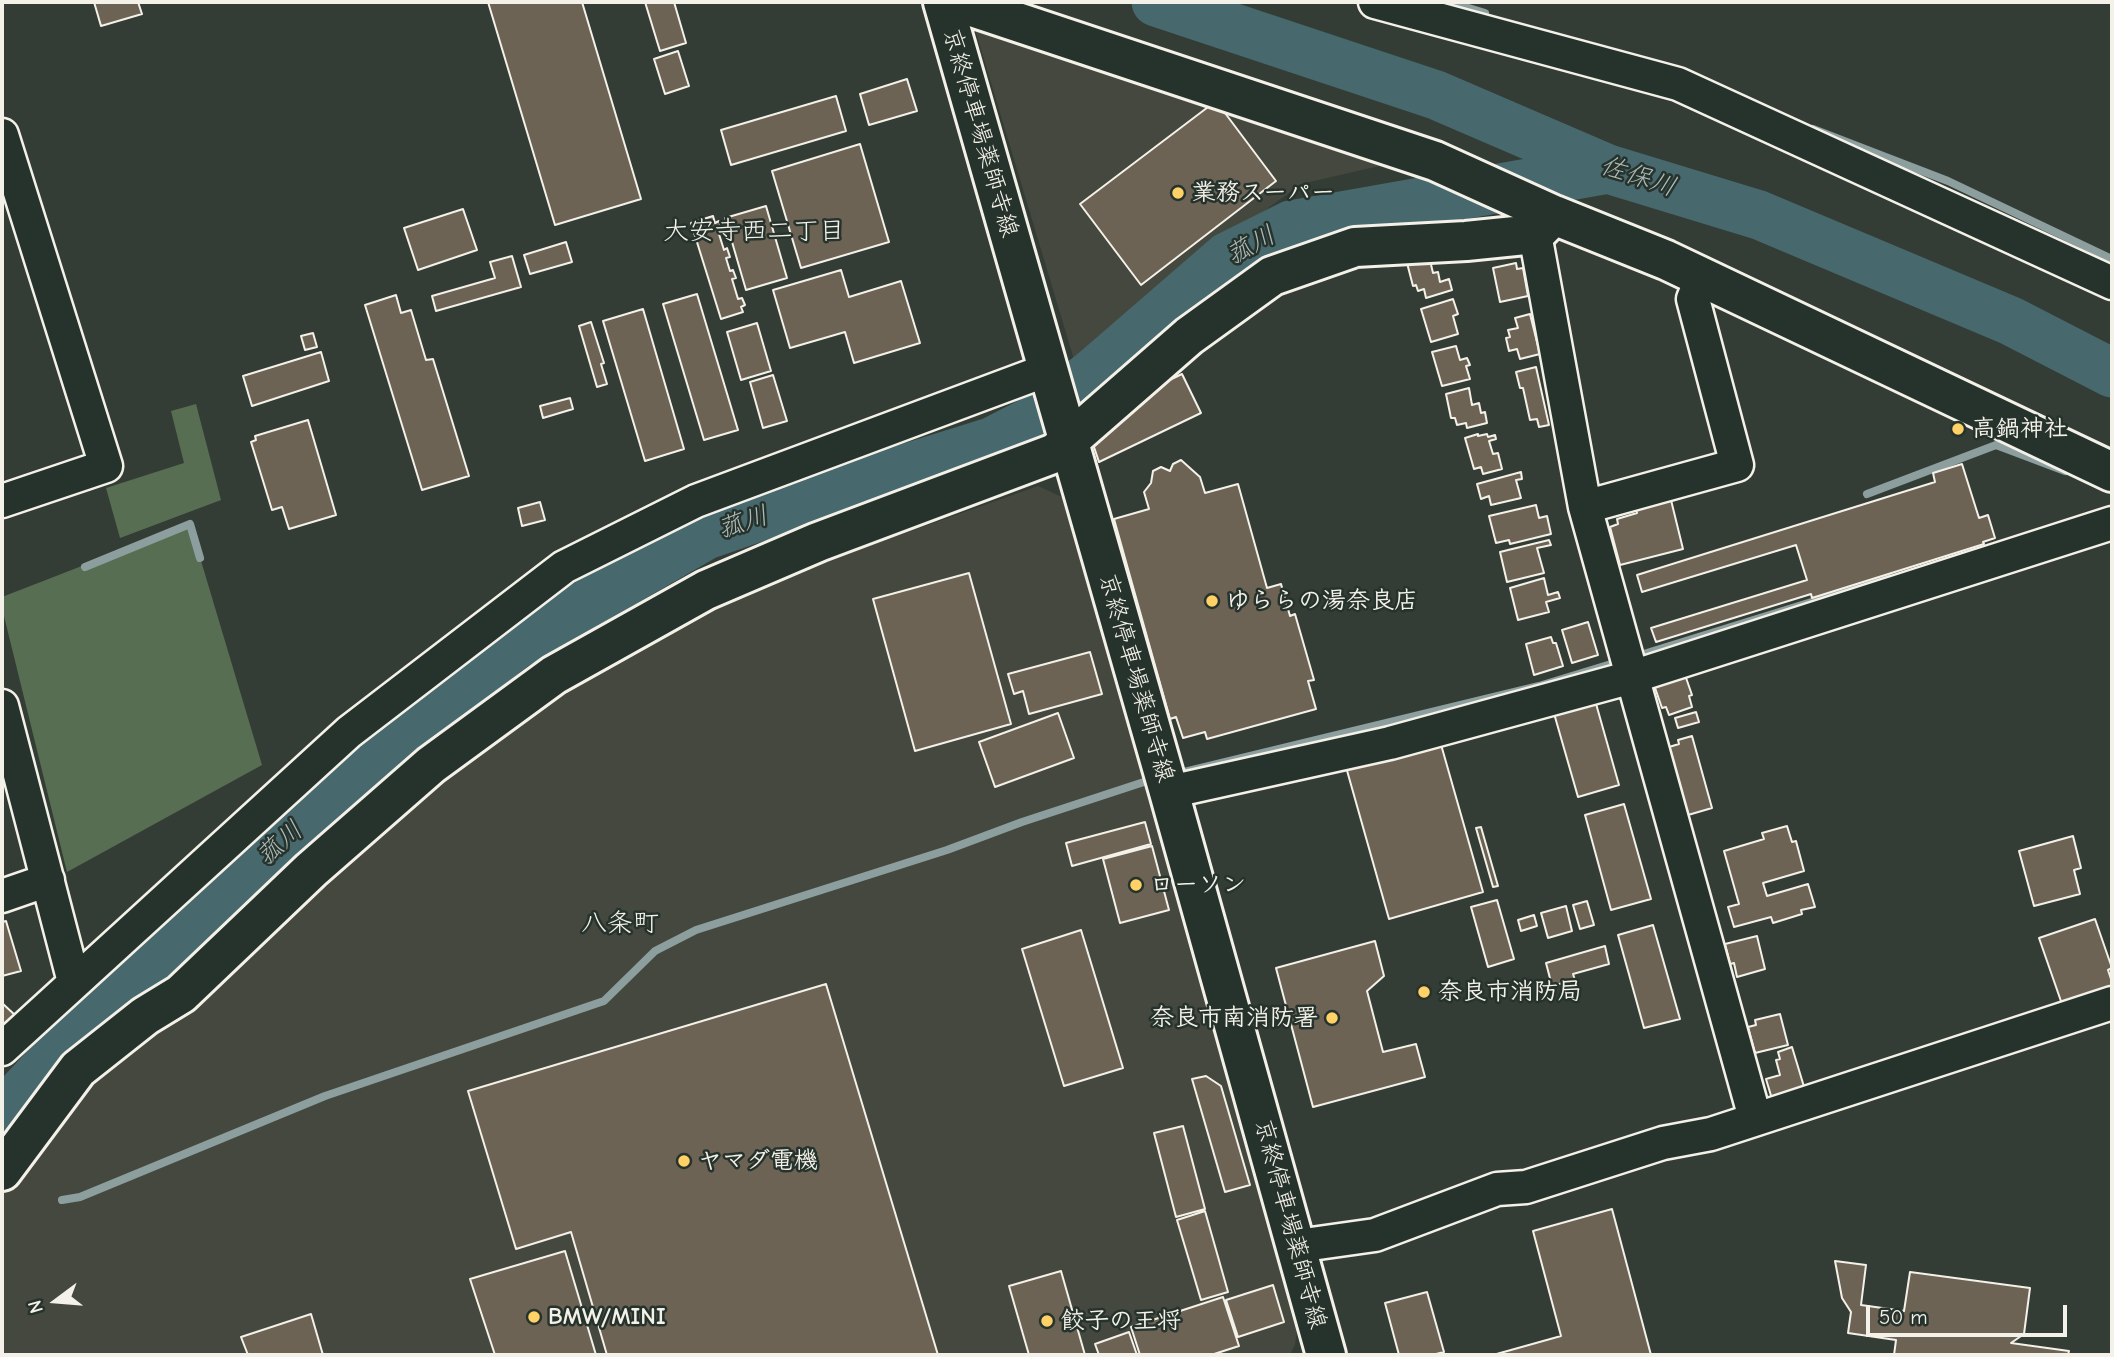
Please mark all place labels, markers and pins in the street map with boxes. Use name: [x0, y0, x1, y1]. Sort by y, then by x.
place label: 業務スーパー: [1192, 179, 1335, 207]
marker: 業務スーパー: [1170, 185, 1186, 201]
place label: 高鍋神社: [1972, 415, 2068, 443]
marker: 高鍋神社: [1950, 421, 1966, 437]
place label: ゆららの湯奈良店: [1226, 587, 1418, 615]
marker: ゆららの湯奈良店: [1204, 593, 1220, 609]
place label: ローソン: [1150, 871, 1246, 899]
marker: ローソン: [1128, 877, 1144, 893]
place label: 奈良市消防局: [1438, 978, 1582, 1006]
marker: 奈良市消防局: [1416, 984, 1432, 1000]
place label: 奈良市南消防署: [1150, 1004, 1318, 1032]
marker: 奈良市南消防署: [1324, 1010, 1340, 1026]
place label: ヤマダ電機: [698, 1147, 818, 1175]
marker: ヤマダ電機: [676, 1153, 692, 1169]
place label: BMW/MINI: [548, 1303, 666, 1331]
place label: 餃子の王将: [1061, 1307, 1181, 1335]
marker: BMW/MINI: [526, 1309, 542, 1325]
marker: 餃子の王将: [1039, 1313, 1055, 1329]

